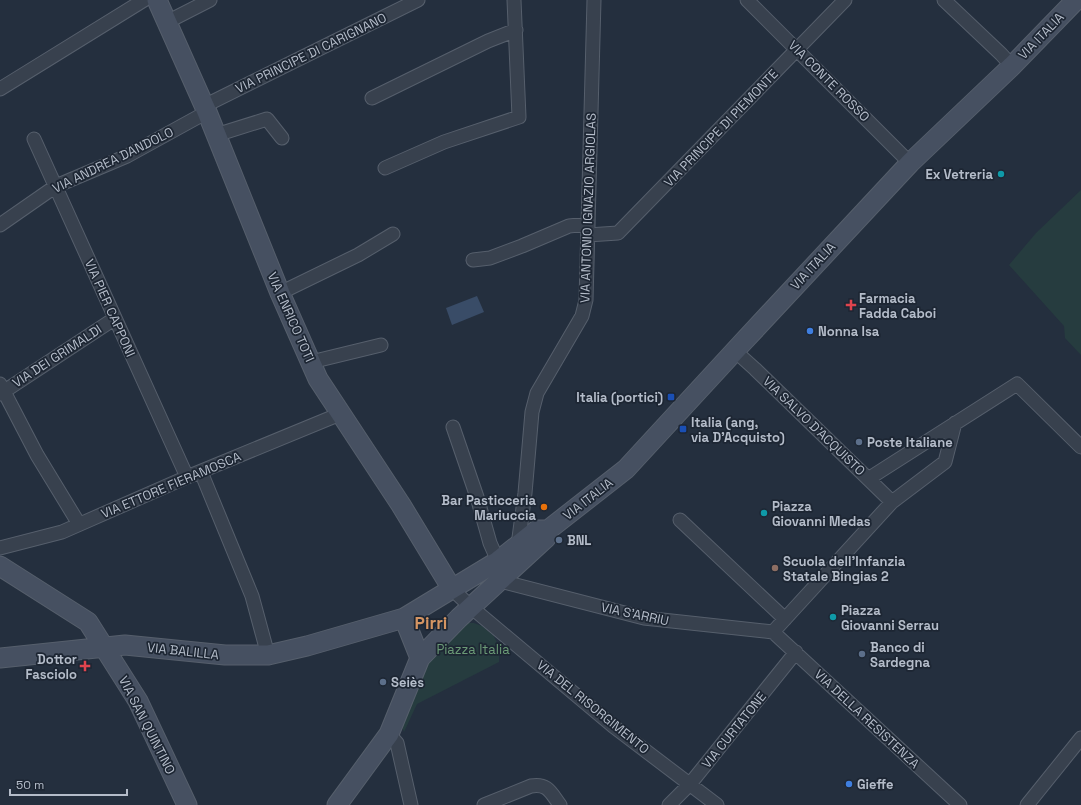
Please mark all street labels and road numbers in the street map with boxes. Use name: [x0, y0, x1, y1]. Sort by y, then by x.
street label: VIA PRINCIPE DI CARIGNANO: [233, 9, 389, 97]
street label: VIA ITALIA: [1014, 9, 1068, 63]
street label: VIA CONTE ROSSO: [785, 37, 873, 125]
street label: VIA PRINCIPE DI PIEMONTE: [660, 65, 782, 191]
street label: VIA ANTONIO IGNAZIO ARGIOLAS: [576, 113, 600, 303]
street label: VIA ANDREA DANDOLO: [50, 123, 176, 197]
street label: VIA ITALIA: [787, 239, 839, 293]
street label: VIA PIER CAPPONI: [81, 257, 139, 359]
street label: VIA ENRICO TOTI: [264, 270, 318, 364]
street label: VIA DEI GRIMALDI: [9, 321, 105, 391]
street label: VIA SALVO D'ACQUISTO: [759, 373, 869, 479]
street label: VIA ETTORE FIERAMOSCA: [98, 448, 244, 522]
street label: VIA ITALIA: [559, 474, 617, 524]
street label: VIA S'ARRIU: [599, 599, 671, 629]
street label: VIA BALILLA: [146, 639, 220, 663]
street label: VIA DEL RISORGIMENTO: [533, 656, 653, 758]
street label: VIA DELLA RESISTENZA: [811, 666, 923, 772]
street label: VIA SAN QUINTINO: [115, 673, 179, 777]
street label: VIA CURTATONE: [698, 688, 770, 772]

